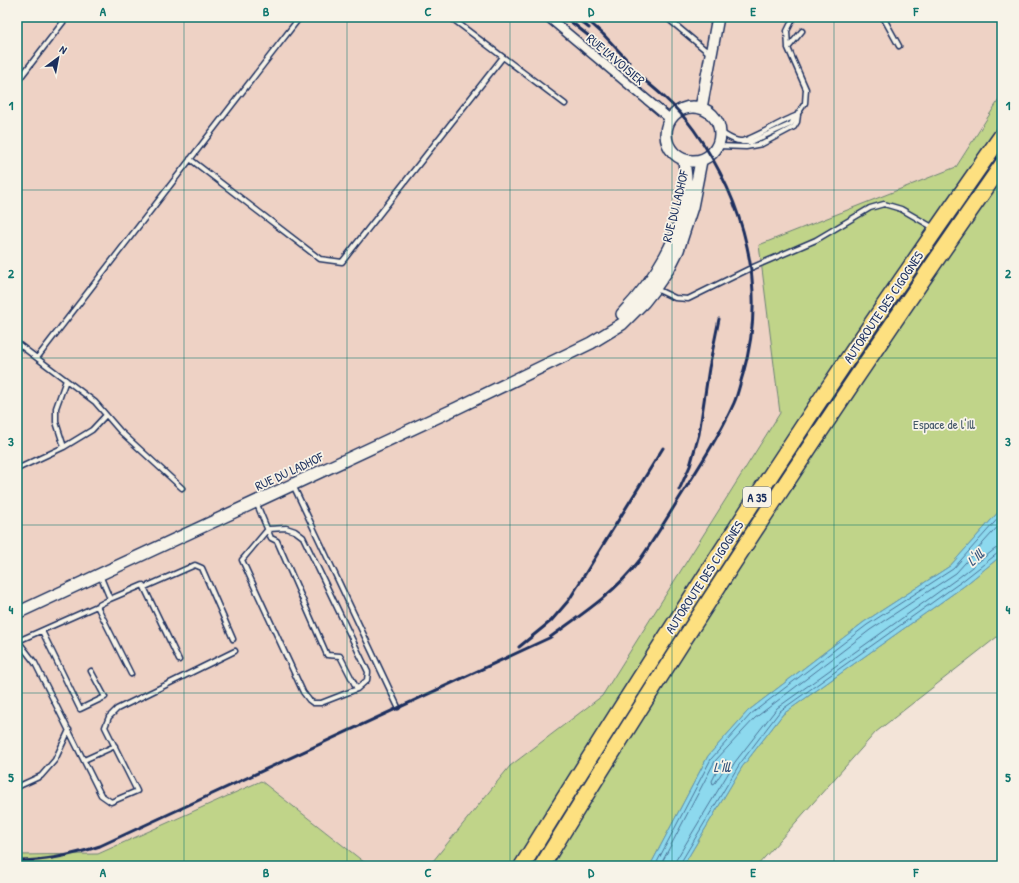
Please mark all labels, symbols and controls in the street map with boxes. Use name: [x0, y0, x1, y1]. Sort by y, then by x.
text: A: [100, 2, 107, 20]
text: B: [263, 2, 270, 20]
text: C: [424, 2, 432, 20]
text: D: [588, 2, 595, 20]
text: E: [750, 2, 756, 20]
text: F: [913, 2, 920, 20]
street label: RUE LAVOISIER: [583, 29, 649, 89]
north arrow: [38, 38, 78, 78]
text: N: [57, 42, 70, 57]
text: 1: [9, 96, 14, 114]
text: 1: [1006, 96, 1011, 114]
street label: RUE DU LADHOF: [657, 167, 693, 244]
street label: AUTOROUTE DES CIGOGNES: [839, 248, 927, 366]
text: 2: [8, 264, 15, 282]
text: 2: [1005, 264, 1012, 282]
park label: Espace de l'Ill: [913, 415, 975, 433]
text: 3: [8, 432, 14, 450]
text: 3: [1005, 432, 1011, 450]
street label: RUE DU LADHOF: [252, 447, 327, 495]
road number: A 35: [743, 487, 771, 507]
street label: AUTOROUTE DES CIGOGNES: [661, 517, 747, 637]
water label: L'Ill: [962, 544, 988, 570]
text: 4: [9, 600, 14, 618]
text: 4: [1006, 600, 1011, 618]
water label: L'Ill: [714, 757, 731, 776]
text: 5: [8, 768, 14, 786]
text: 5: [1005, 768, 1011, 786]
text: A: [100, 863, 107, 881]
text: B: [263, 863, 270, 881]
text: C: [424, 863, 432, 881]
text: D: [588, 863, 595, 881]
text: E: [750, 863, 756, 881]
text: F: [913, 863, 920, 881]

